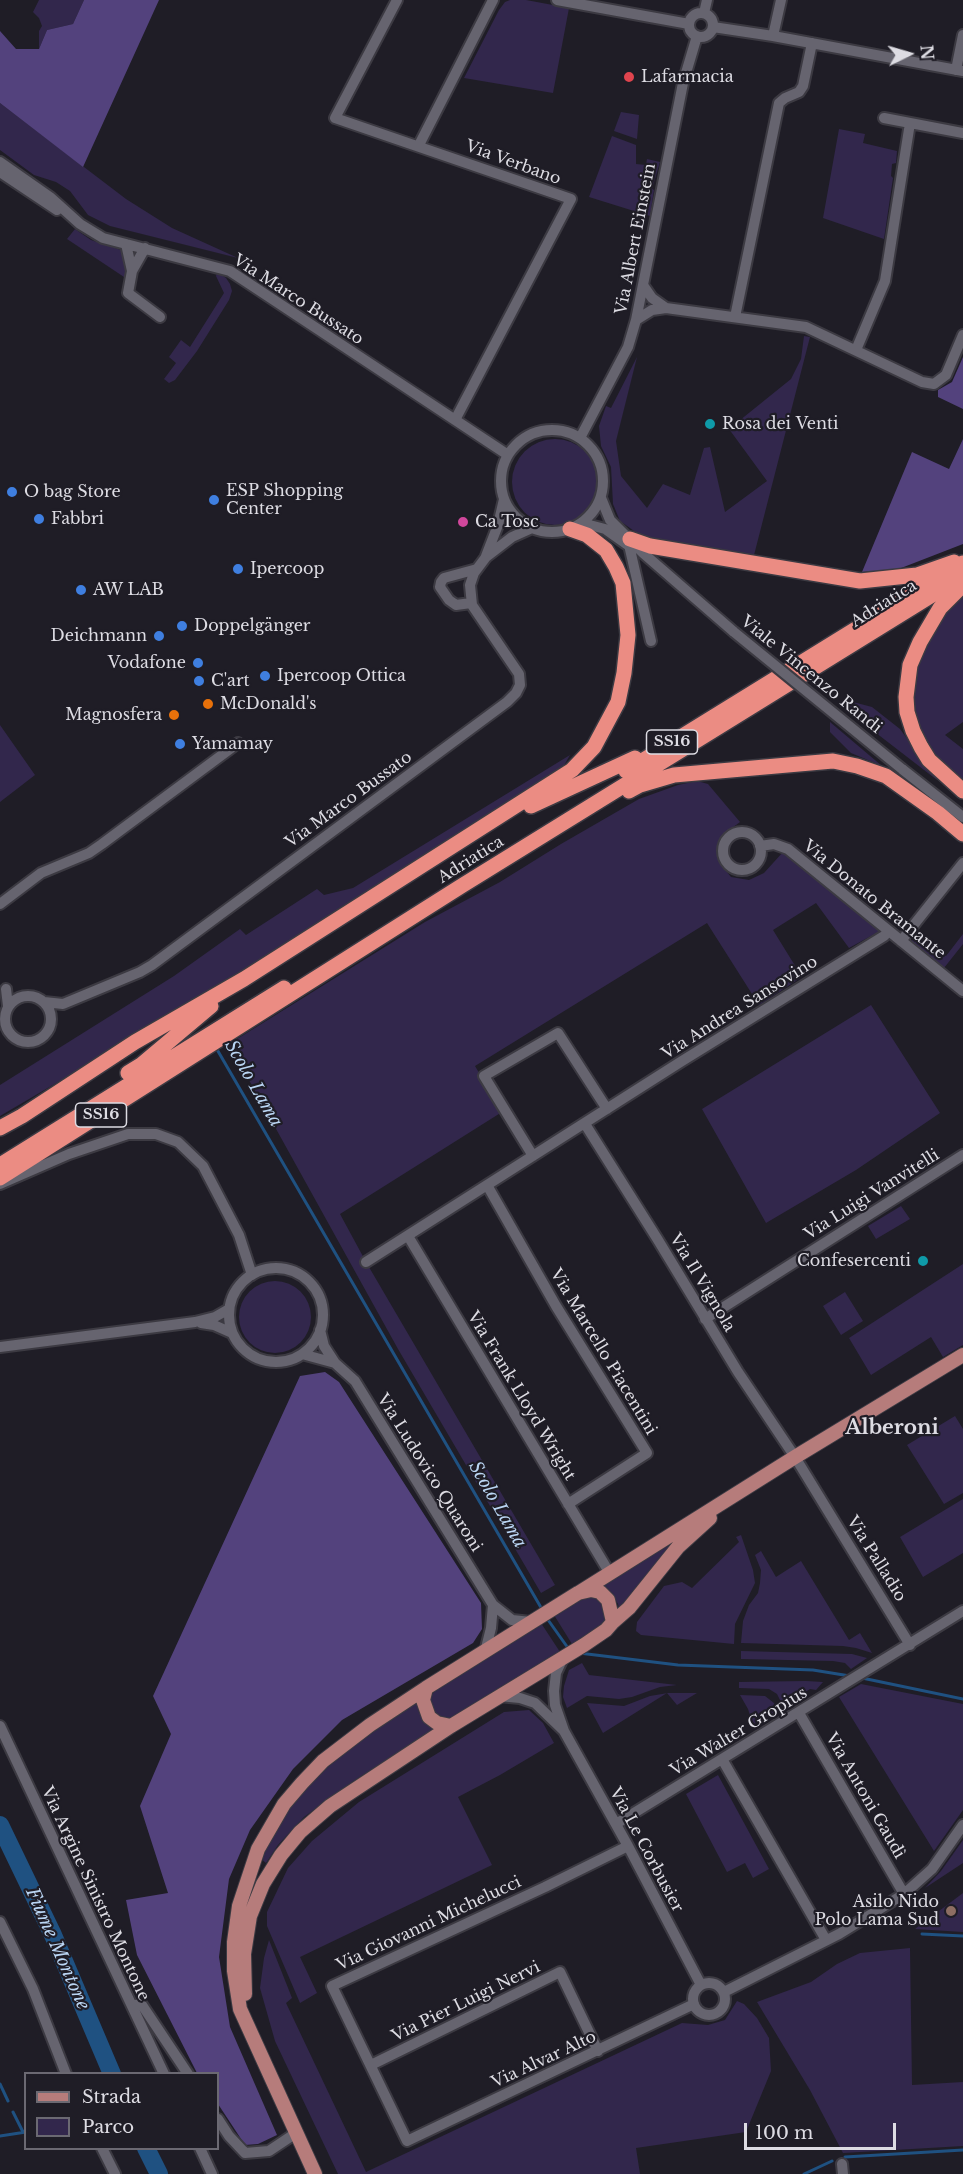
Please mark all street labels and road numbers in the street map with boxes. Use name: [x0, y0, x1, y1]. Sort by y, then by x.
street label: Via Verbano: [463, 137, 563, 189]
street label: Via Albert Einstein: [612, 162, 660, 316]
street label: Via Marco Bussato: [229, 251, 367, 349]
street label: Adriatica: [848, 576, 920, 632]
street label: Viale Vincenzo Randi: [737, 612, 885, 738]
road number: SS16: [646, 730, 698, 754]
street label: Via Marco Bussato: [282, 748, 416, 852]
street label: Adriatica: [435, 832, 507, 888]
street label: Via Donato Bramante: [799, 837, 949, 963]
street label: Via Andrea Sansovino: [659, 952, 821, 1064]
road number: SS16: [76, 1103, 126, 1127]
street label: Via Luigi Vanvitelli: [801, 1146, 943, 1244]
street label: Via Il Vignola: [665, 1231, 739, 1335]
street label: Via Marcello Piacentini: [546, 1265, 660, 1439]
street label: Via Frank Lloyd Wright: [463, 1308, 579, 1484]
street label: Via Ludovico Quaroni: [372, 1390, 486, 1556]
street label: Via Palladio: [842, 1513, 910, 1605]
street label: Via Walter Gropius: [667, 1684, 811, 1780]
street label: Via Antoni Gaudì: [821, 1730, 909, 1862]
street label: Via Argine Sinistro Montone: [37, 1784, 153, 2004]
street label: Via Le Corbusier: [605, 1784, 687, 1916]
street label: Via Giovanni Michelucci: [334, 1873, 524, 1975]
street label: Via Pier Luigi Nervi: [389, 1958, 543, 2046]
street label: Via Alvar Alto: [489, 2027, 599, 2093]

